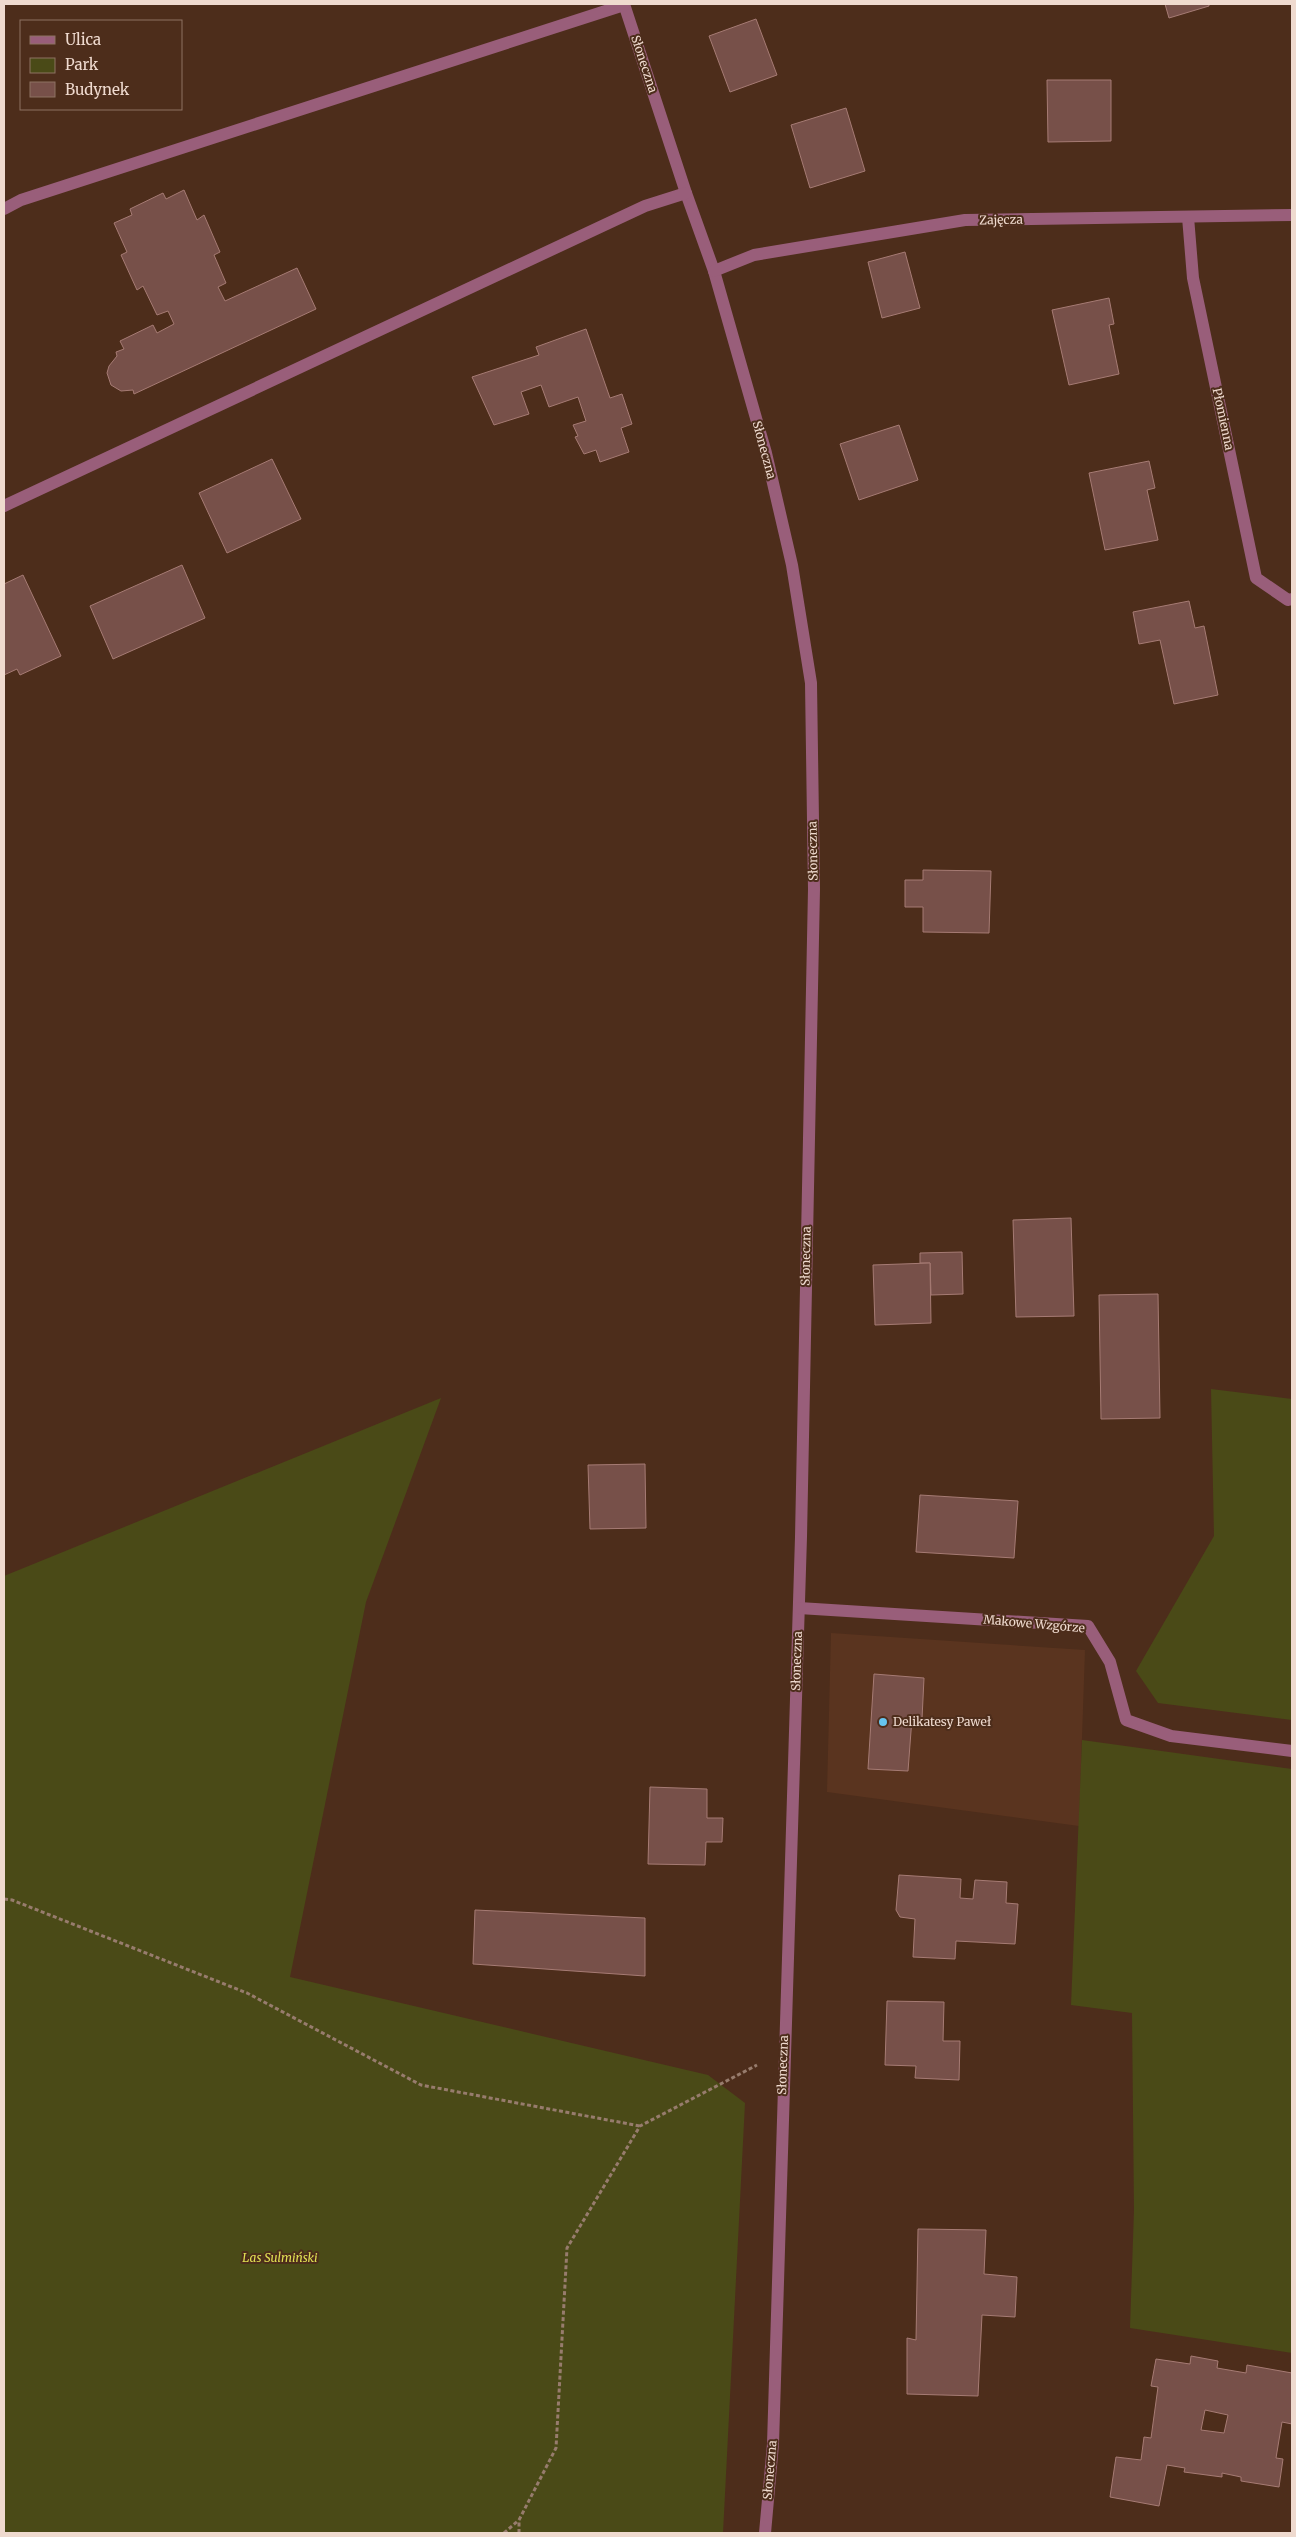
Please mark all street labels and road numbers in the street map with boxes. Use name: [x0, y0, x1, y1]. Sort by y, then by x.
street label: Słoneczna: [628, 33, 661, 95]
street label: Zajęcza: [979, 212, 1024, 227]
street label: Płomienna: [1210, 386, 1238, 452]
street label: Słoneczna: [750, 419, 780, 481]
street label: Słoneczna: [804, 821, 821, 881]
street label: Słoneczna: [797, 1225, 814, 1286]
street label: Makowe Wzgórze: [983, 1612, 1085, 1635]
street label: Słoneczna: [788, 1630, 805, 1691]
street label: Słoneczna: [774, 2034, 791, 2095]
street label: Słoneczna: [759, 2439, 780, 2500]

